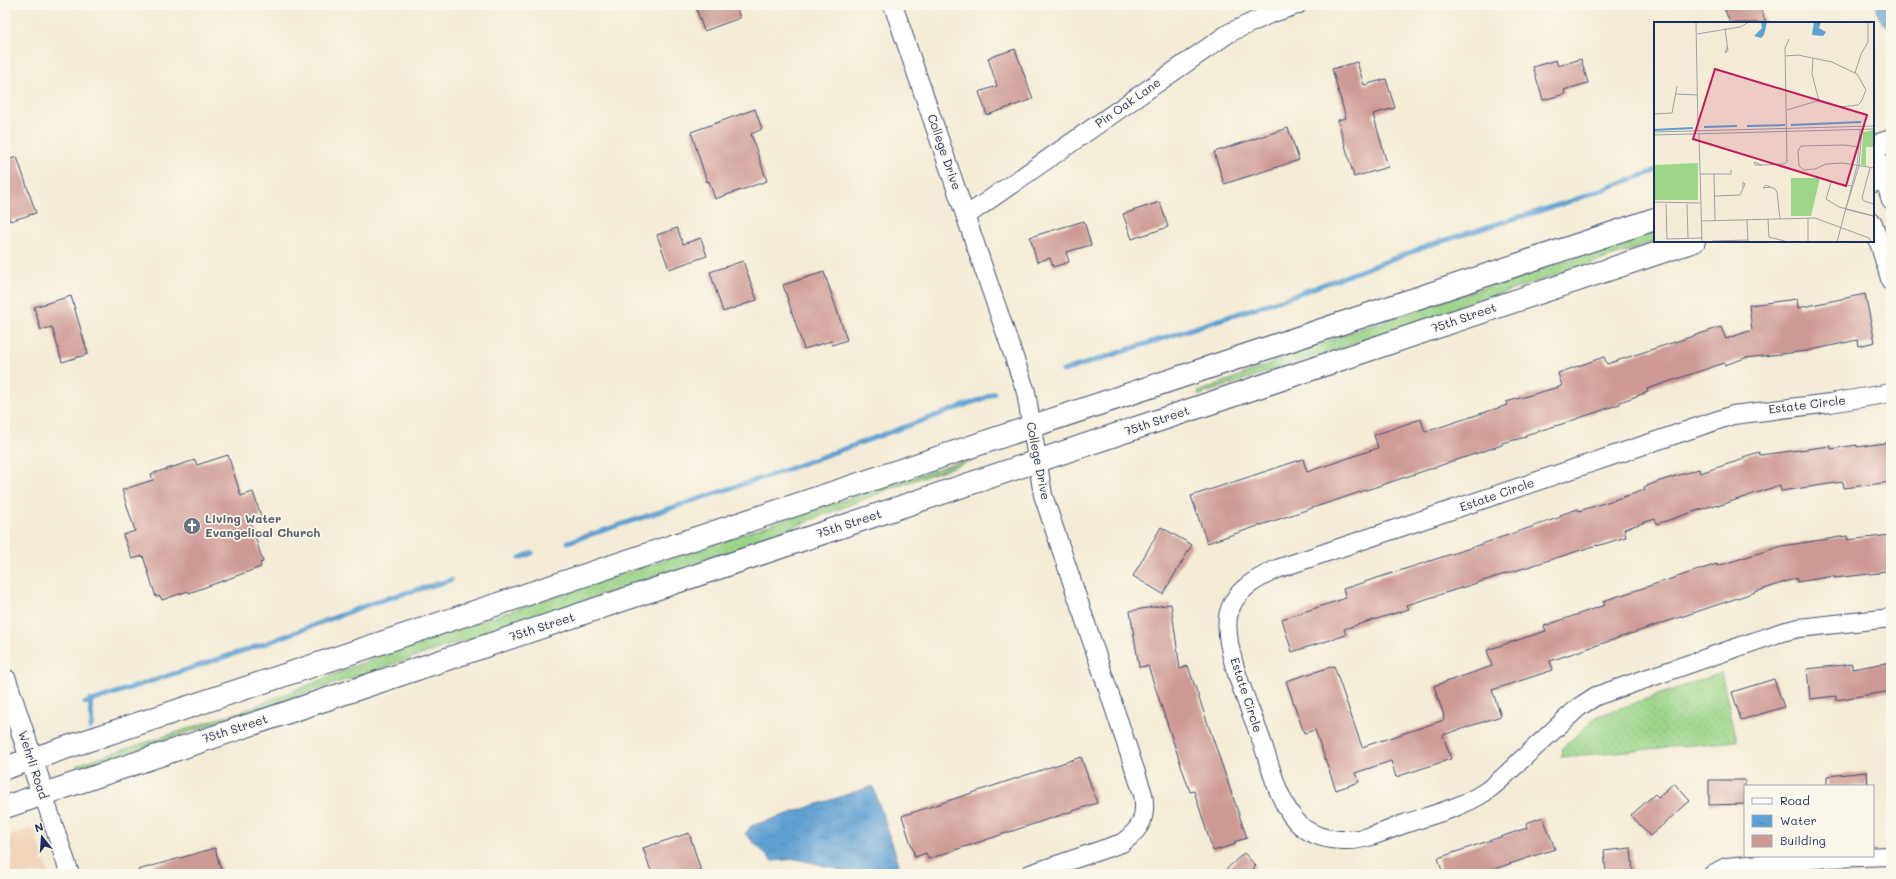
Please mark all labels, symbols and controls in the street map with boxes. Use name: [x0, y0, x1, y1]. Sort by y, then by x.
inset map: [1654, 22, 1874, 242]
street label: Pin Oak Lane: [1091, 74, 1163, 131]
street label: College Drive: [925, 112, 965, 192]
street label: 75th Street: [1429, 298, 1498, 336]
street label: Estate Circle: [1767, 391, 1846, 417]
street label: 75th Street: [1122, 401, 1191, 439]
street label: College Drive: [1024, 420, 1054, 501]
street label: Estate Circle: [1457, 474, 1536, 514]
street label: 75th Street: [814, 505, 883, 541]
place label: Living Water Evangelical Church: [205, 510, 320, 540]
church icon: Living Water Evangelical Church: [182, 516, 202, 536]
street label: 75th Street: [507, 608, 576, 644]
street label: Estate Circle: [1227, 655, 1267, 734]
street label: 75th Street: [200, 710, 269, 746]
street label: Wehrli Road: [15, 728, 53, 801]
legend: [1744, 785, 1874, 857]
text: Road: [1780, 792, 1810, 808]
text: Water: [1780, 812, 1817, 828]
north arrow: [22, 817, 62, 857]
text: N: [33, 819, 45, 835]
text: Building: [1780, 832, 1826, 848]

